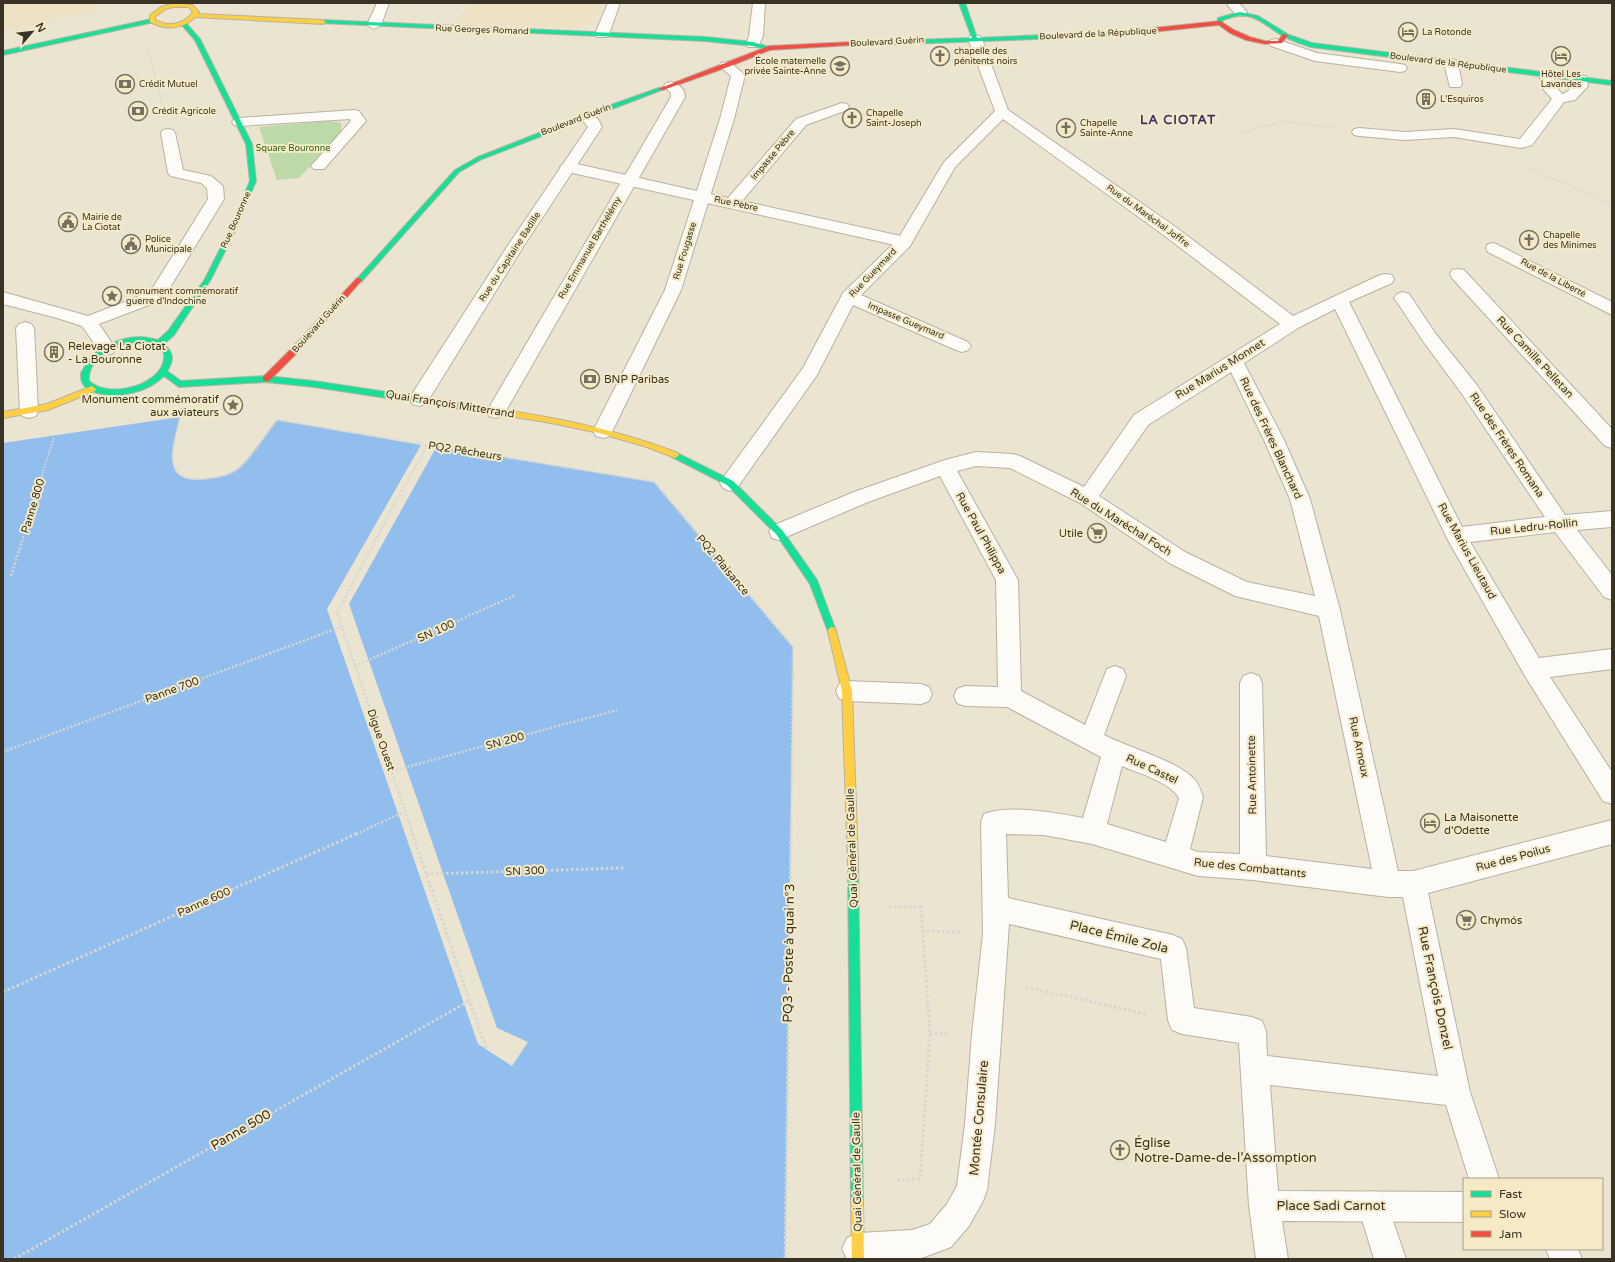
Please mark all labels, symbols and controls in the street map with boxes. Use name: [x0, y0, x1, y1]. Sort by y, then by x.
north arrow: [12, 12, 52, 52]
text: N: [33, 21, 48, 34]
hotel icon: La Rotonde: [1397, 21, 1419, 43]
street label: Rue Georges Romand: [435, 23, 529, 37]
street label: Boulevard de la République: [1039, 25, 1157, 43]
place label: La Rotonde: [1422, 27, 1472, 38]
street label: Boulevard Guérin: [850, 35, 924, 49]
church icon: chapelle des pénitents noirs: [929, 45, 951, 67]
hotel icon: Hôtel Les Lavandes: [1550, 45, 1572, 67]
place label: chapelle des pénitents noirs: [954, 46, 1017, 67]
street label: Boulevard de la République: [1389, 50, 1507, 76]
place label: École maternelle privée Sainte-Anne: [744, 55, 826, 77]
school or university icon: École maternelle privée Sainte-Anne: [829, 55, 851, 77]
place label: Hôtel Les Lavandes: [1541, 69, 1581, 90]
bank icon: Crédit Mutuel: [114, 73, 136, 95]
place label: Crédit Mutuel: [139, 79, 198, 90]
building icon: L'Esquiros: [1415, 88, 1437, 110]
place label: L'Esquiros: [1440, 94, 1484, 105]
bank icon: Crédit Agricole: [127, 100, 149, 122]
street label: Boulevard Guérin: [539, 102, 613, 138]
place label: Crédit Agricole: [152, 106, 216, 117]
church icon: Chapelle Saint-Joseph: [841, 107, 863, 129]
place label: Chapelle Saint-Joseph: [866, 108, 922, 129]
district label: LA CIOTAT: [1140, 112, 1216, 128]
church icon: Chapelle Sainte-Anne: [1055, 117, 1077, 139]
place label: Chapelle Sainte-Anne: [1080, 118, 1133, 139]
street label: Impasse Pèbre: [749, 127, 797, 183]
park label: Square Bouronne: [256, 143, 330, 154]
street label: Rue du Maréchal Joffre: [1104, 182, 1192, 250]
street label: Rue Bouronne: [219, 190, 253, 250]
street label: Rue Pèbre: [713, 194, 759, 214]
street label: Rue Emmanuel Barthélémy: [556, 195, 624, 301]
street label: Rue du Capitaine Badille: [477, 210, 543, 304]
public building icon: Mairie de La Ciotat: [57, 211, 79, 233]
place label: Mairie de La Ciotat: [82, 212, 122, 233]
street label: Rue Fougasse: [671, 221, 699, 281]
church icon: Chapelle des Minimes: [1518, 229, 1540, 251]
place label: Chapelle des Minimes: [1543, 230, 1597, 251]
public building icon: Police Municipale: [120, 233, 142, 255]
place label: Police Municipale: [145, 234, 192, 255]
street label: Rue Gueymard: [847, 246, 899, 300]
street label: Rue de la Liberté: [1519, 256, 1587, 300]
place icon: monument commémoratif guerre d'Indochine: [101, 285, 123, 307]
place label: monument commémoratif guerre d'Indochine: [126, 286, 239, 307]
street label: Boulevard Guérin: [290, 293, 348, 355]
street label: Impasse Gueymard: [866, 300, 946, 342]
street label: Rue Camille Pelletan: [1494, 313, 1576, 401]
street label: Rue Marius Monnet: [1173, 336, 1267, 402]
place label: Relevage La Ciotat - La Bouronne: [68, 340, 166, 366]
building icon: Relevage La Ciotat - La Bouronne: [43, 341, 65, 363]
bank icon: BNP Paribas: [579, 368, 601, 390]
place label: BNP Paribas: [604, 373, 669, 386]
street label: Rue des Frères Blanchard: [1237, 375, 1305, 501]
street label: Quai François Mitterrand: [385, 387, 515, 421]
street label: Rue des Frères Romana: [1467, 390, 1547, 500]
place label: Monument commémoratif aux aviateurs: [81, 393, 220, 419]
place icon: Monument commémoratif aux aviateurs: [222, 394, 244, 416]
street label: PQ2 Pêcheurs: [427, 439, 503, 463]
street label: Panne 800: [19, 477, 48, 535]
street label: Rue du Maréchal Foch: [1068, 485, 1174, 559]
street label: Rue Paul Philippa: [953, 490, 1009, 576]
street label: Rue Marius Lieutaud: [1435, 501, 1499, 602]
street label: Rue Ledru-Rollin: [1490, 516, 1578, 538]
supermarket icon: Utile: [1086, 522, 1108, 544]
place label: Utile: [1059, 527, 1083, 540]
street label: PQ2 Plaisance: [694, 532, 752, 598]
street label: SN 100: [415, 617, 457, 645]
street label: Panne 700: [143, 674, 201, 706]
street label: Digue Ouest: [364, 707, 398, 773]
street label: Rue Arnoux: [1346, 715, 1372, 779]
street label: SN 200: [484, 730, 526, 752]
street label: Rue Antoinette: [1245, 735, 1259, 815]
street label: Rue Castel: [1124, 751, 1180, 787]
street label: Quai Général de Gaulle: [843, 788, 861, 908]
place label: La Maisonette d'Odette: [1444, 811, 1518, 837]
hotel icon: La Maisonette d'Odette: [1419, 812, 1441, 834]
street label: Rue des Poilus: [1474, 842, 1552, 874]
street label: Rue des Combattants: [1193, 856, 1307, 880]
street label: SN 300: [505, 864, 545, 878]
street label: PQ3 - Poste à quai n°3: [780, 883, 798, 1023]
street label: Panne 600: [176, 885, 233, 919]
supermarket icon: Chymós: [1455, 909, 1477, 931]
place label: Chymós: [1480, 914, 1522, 927]
street label: Place Émile Zola: [1068, 917, 1170, 957]
street label: Rue François Donzel: [1414, 925, 1456, 1051]
street label: Montée Consulaire: [966, 1060, 992, 1176]
street label: Panne 500: [208, 1106, 274, 1154]
street label: Quai Général de Gaulle: [849, 1112, 865, 1232]
place label: Église Notre-Dame-de-l’Assomption: [1134, 1135, 1317, 1166]
church icon: Église Notre-Dame-de-l’Assomption: [1109, 1139, 1131, 1161]
legend: [1463, 1178, 1603, 1250]
text: Fast: [1499, 1187, 1523, 1201]
street label: Place Sadi Carnot: [1276, 1198, 1386, 1214]
text: Slow: [1499, 1207, 1526, 1221]
text: Jam: [1499, 1227, 1522, 1241]

